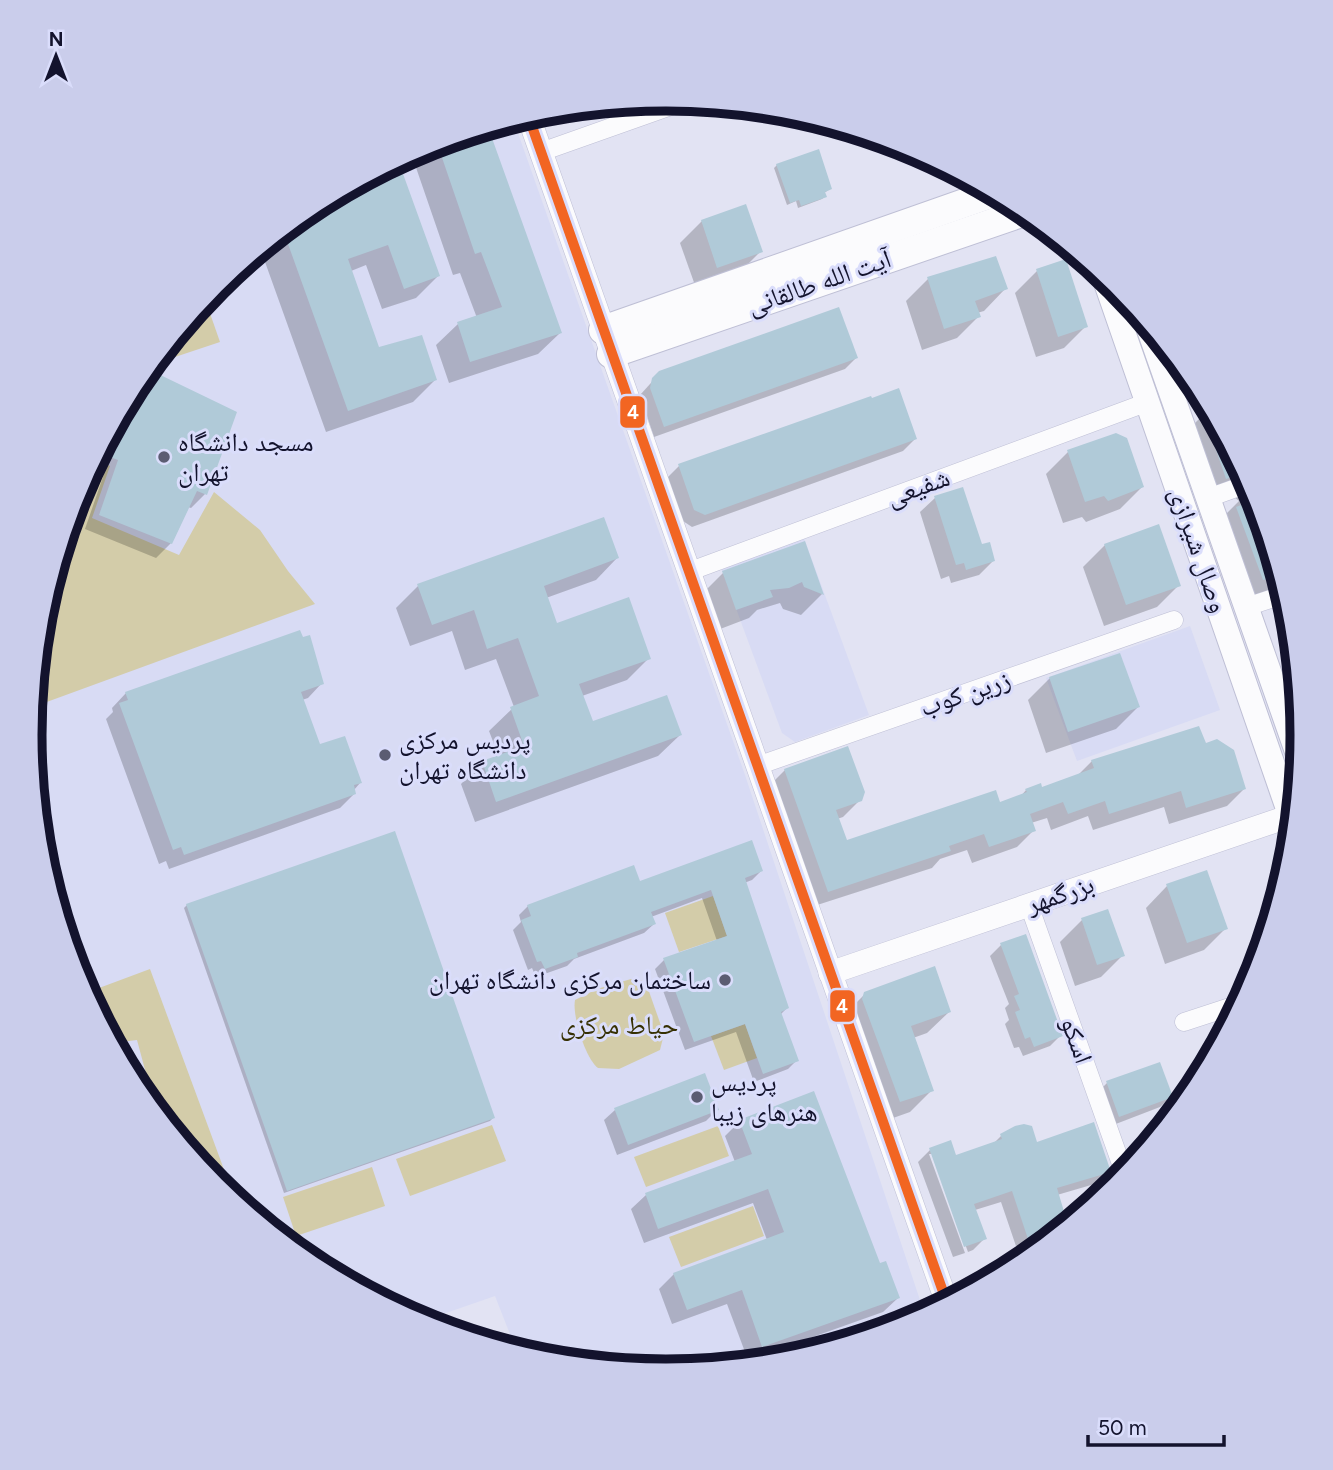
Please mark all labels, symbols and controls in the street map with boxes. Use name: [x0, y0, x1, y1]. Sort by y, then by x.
north arrow: [21, 21, 91, 91]
text: N: [49, 28, 63, 51]
street label: آیت الله طالقانی: [743, 242, 896, 322]
line badge: 4: [619, 395, 646, 429]
text: 4: [627, 401, 639, 424]
place label: مسجد دانشگاه تهران: [178, 426, 314, 488]
marker: مسجد دانشگاه تهران: [156, 449, 172, 465]
street label: شفیعی: [882, 461, 954, 513]
street label: وصال شیرازی: [1163, 483, 1235, 617]
street label: زرین کوب: [916, 663, 1014, 723]
place label: پردیس مرکزی دانشگاه‌ تهران: [399, 724, 531, 786]
marker: پردیس مرکزی دانشگاه‌ تهران: [377, 747, 393, 763]
street label: بزرگمهر: [1021, 868, 1098, 921]
place label: ساختمان مرکزی دانشگاه تهران: [429, 964, 711, 996]
marker: ساختمان مرکزی دانشگاه تهران: [717, 972, 733, 988]
line badge: 4: [829, 989, 856, 1023]
text: 4: [836, 995, 848, 1018]
park label: حیاط مرکزی: [560, 1009, 678, 1041]
street label: اسکو: [1054, 1012, 1100, 1068]
place label: پردیس هنرهای زیبا: [711, 1066, 818, 1128]
marker: پردیس هنرهای زیبا: [689, 1089, 705, 1105]
scale bar: [1088, 1404, 1224, 1448]
text: 50 m: [1098, 1415, 1147, 1440]

